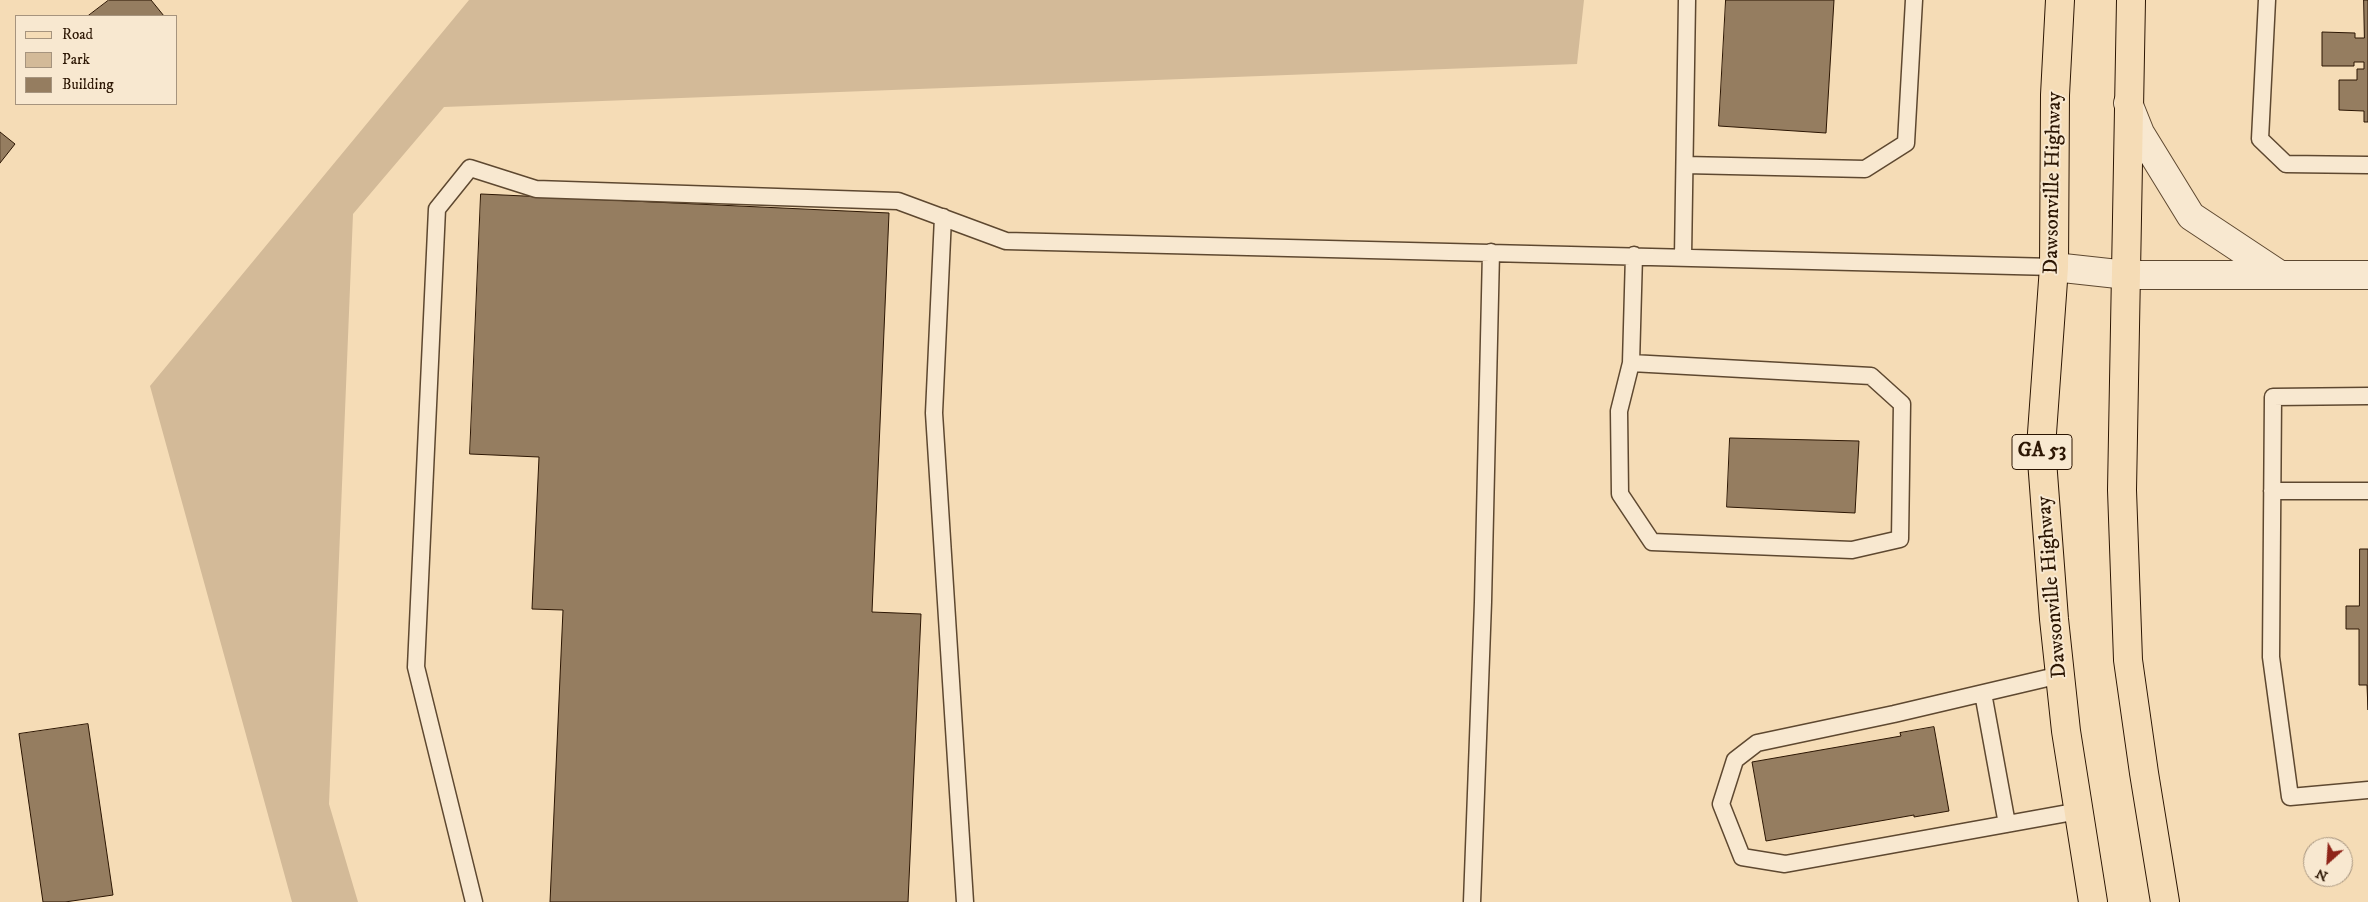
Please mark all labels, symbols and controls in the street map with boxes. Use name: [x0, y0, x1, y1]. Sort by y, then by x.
legend: [15, 15, 178, 105]
text: Road: [62, 25, 93, 44]
text: Park: [62, 50, 90, 69]
text: Building: [62, 75, 114, 94]
street label: Dawsonville Highway: [2040, 91, 2068, 275]
road number: GA 53: [2012, 434, 2072, 470]
street label: Dawsonville Highway: [2032, 495, 2074, 679]
north arrow: [2303, 837, 2353, 887]
text: N: [2313, 864, 2331, 885]

